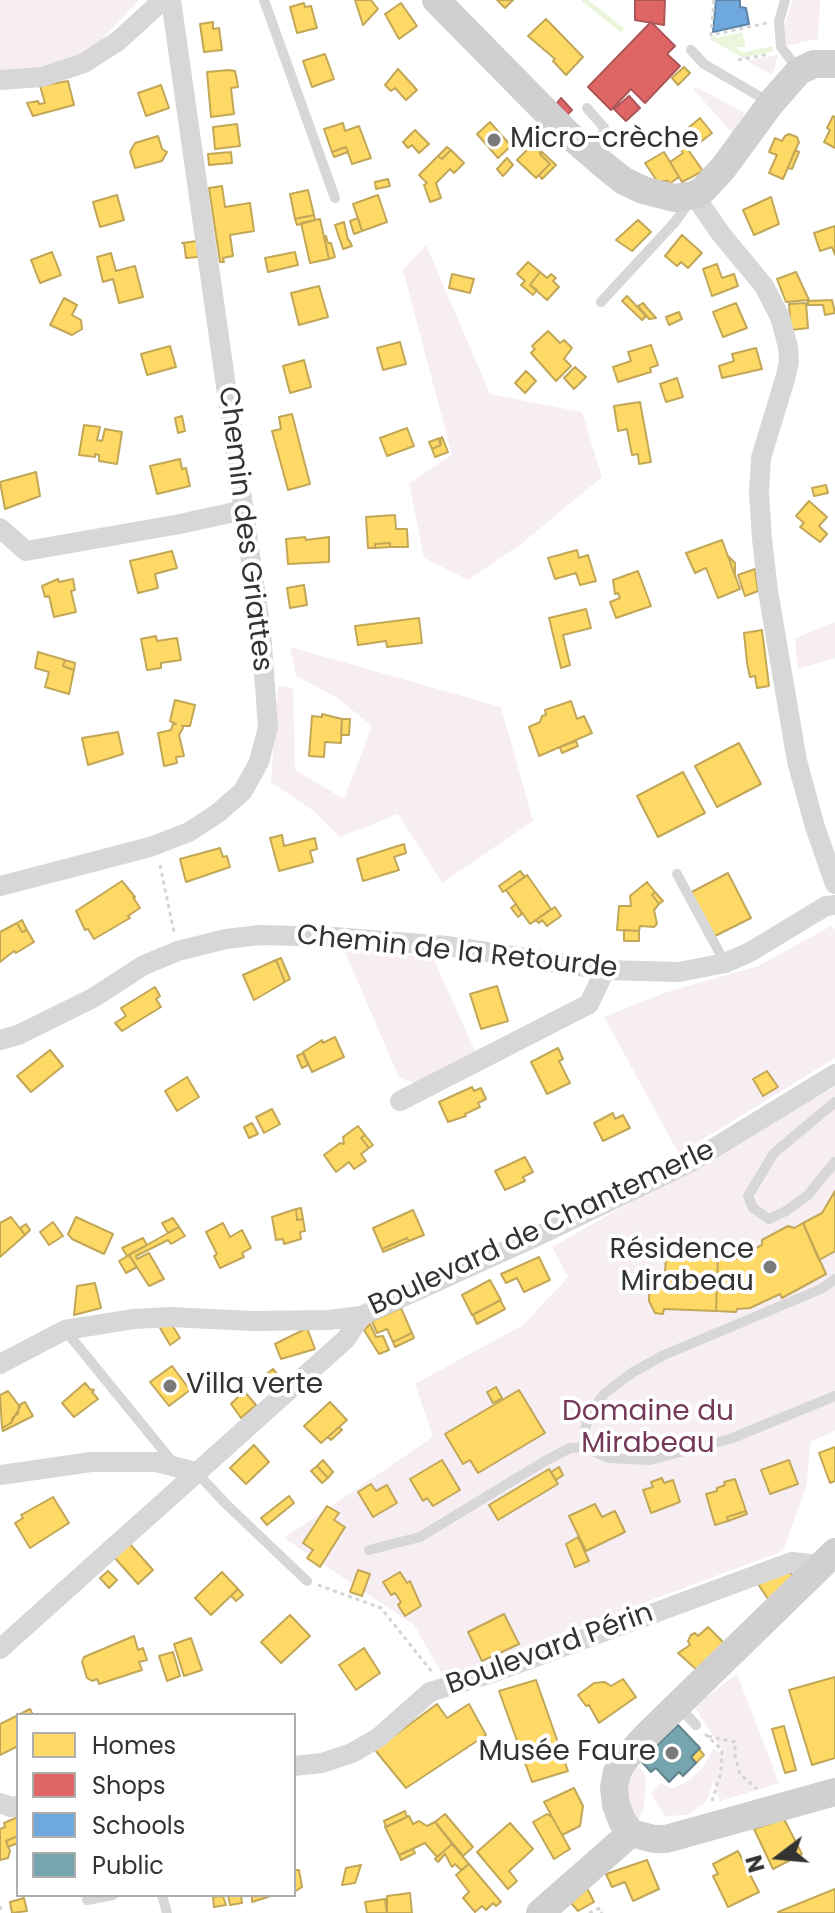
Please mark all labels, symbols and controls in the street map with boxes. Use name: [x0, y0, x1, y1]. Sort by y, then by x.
place label: Micro-crèche: [510, 123, 699, 157]
marker: Micro-crèche: [485, 131, 503, 149]
street label: Chemin des Griattes: [210, 385, 278, 673]
street label: Chemin de la Retourde: [295, 919, 619, 987]
street label: Boulevard de Chantemerle: [364, 1134, 720, 1324]
place label: Résidence Mirabeau: [610, 1234, 754, 1300]
marker: Résidence Mirabeau: [761, 1258, 779, 1276]
place label: Villa verte: [186, 1369, 323, 1403]
marker: Villa verte: [161, 1377, 179, 1395]
park label: Domaine du Mirabeau: [562, 1396, 734, 1462]
street label: Boulevard Périn: [442, 1597, 658, 1703]
legend: [16, 1713, 296, 1897]
text: Homes: [92, 1729, 176, 1762]
place label: Musée Faure: [478, 1736, 656, 1770]
marker: Musée Faure: [663, 1744, 681, 1762]
text: Shops: [92, 1769, 166, 1802]
text: Schools: [92, 1809, 185, 1842]
north arrow: [739, 1817, 819, 1897]
text: Public: [92, 1849, 164, 1882]
text: N: [738, 1852, 773, 1876]

